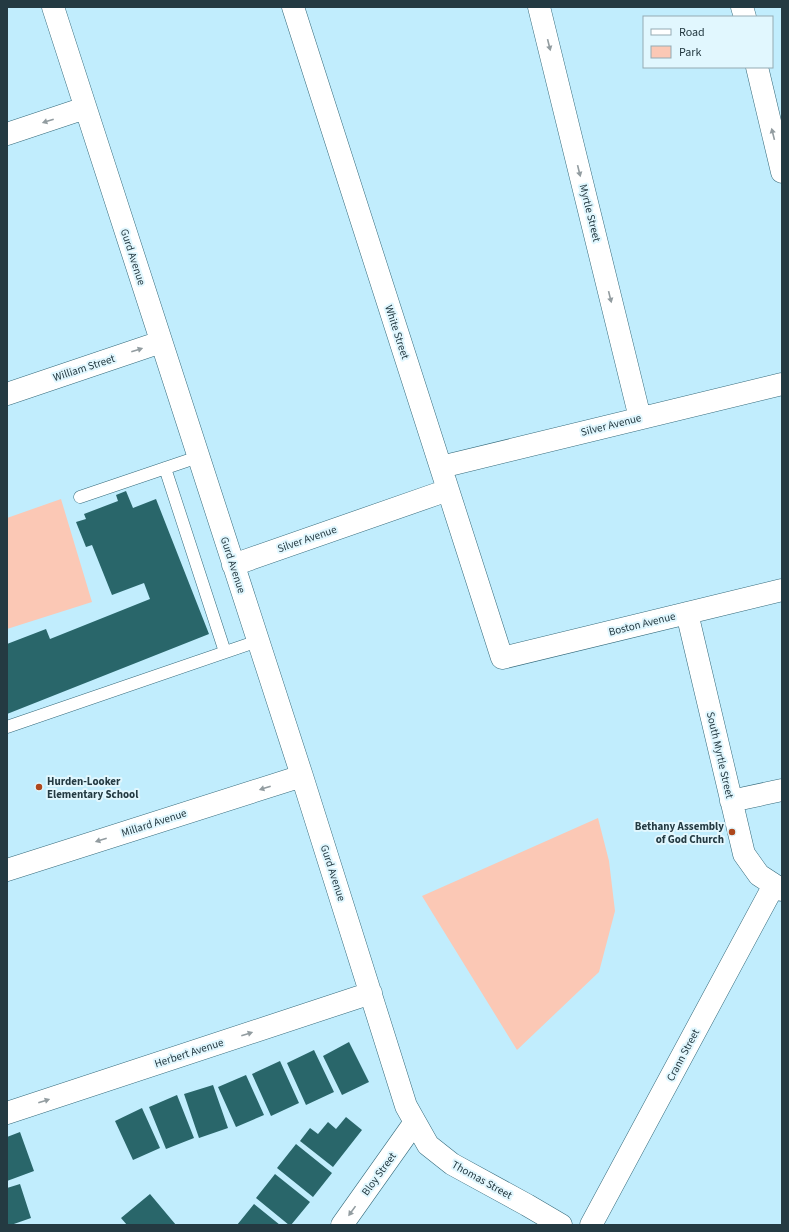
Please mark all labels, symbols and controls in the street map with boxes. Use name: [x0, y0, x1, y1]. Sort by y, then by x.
legend: [643, 16, 773, 68]
text: Road: [679, 24, 705, 41]
one-way arrow: [546, 39, 552, 51]
text: Park: [679, 44, 701, 61]
one-way arrow: [42, 118, 54, 124]
one-way arrow: [769, 128, 775, 140]
one-way arrow: [577, 165, 583, 177]
street label: Myrtle Street: [576, 183, 604, 244]
street label: Gurd Avenue: [117, 227, 149, 288]
one-way arrow: [608, 291, 614, 304]
street label: White Street: [381, 303, 413, 361]
one-way arrow: [131, 347, 143, 353]
street label: William Street: [51, 351, 117, 385]
street label: Silver Avenue: [579, 410, 643, 440]
street label: Silver Avenue: [275, 522, 339, 556]
street label: Gurd Avenue: [217, 535, 249, 596]
street label: Boston Avenue: [607, 608, 678, 640]
street label: South Myrtle Street: [703, 710, 737, 800]
place label: Hurden-Looker Elementary School: [47, 774, 139, 802]
marker: Hurden-Looker Elementary School: [34, 782, 44, 792]
one-way arrow: [258, 785, 270, 791]
street label: Millard Avenue: [119, 805, 189, 841]
place label: Bethany Assembly of God Church: [635, 819, 724, 847]
marker: Bethany Assembly of God Church: [727, 827, 737, 837]
one-way arrow: [95, 837, 107, 843]
street label: Gurd Avenue: [317, 843, 349, 904]
street label: Crann Street: [663, 1026, 703, 1084]
one-way arrow: [242, 1031, 254, 1037]
street label: Herbert Avenue: [153, 1035, 226, 1071]
one-way arrow: [38, 1098, 50, 1104]
street label: Bloy Street: [358, 1149, 400, 1199]
street label: Thomas Street: [449, 1157, 515, 1203]
one-way arrow: [348, 1206, 356, 1216]

